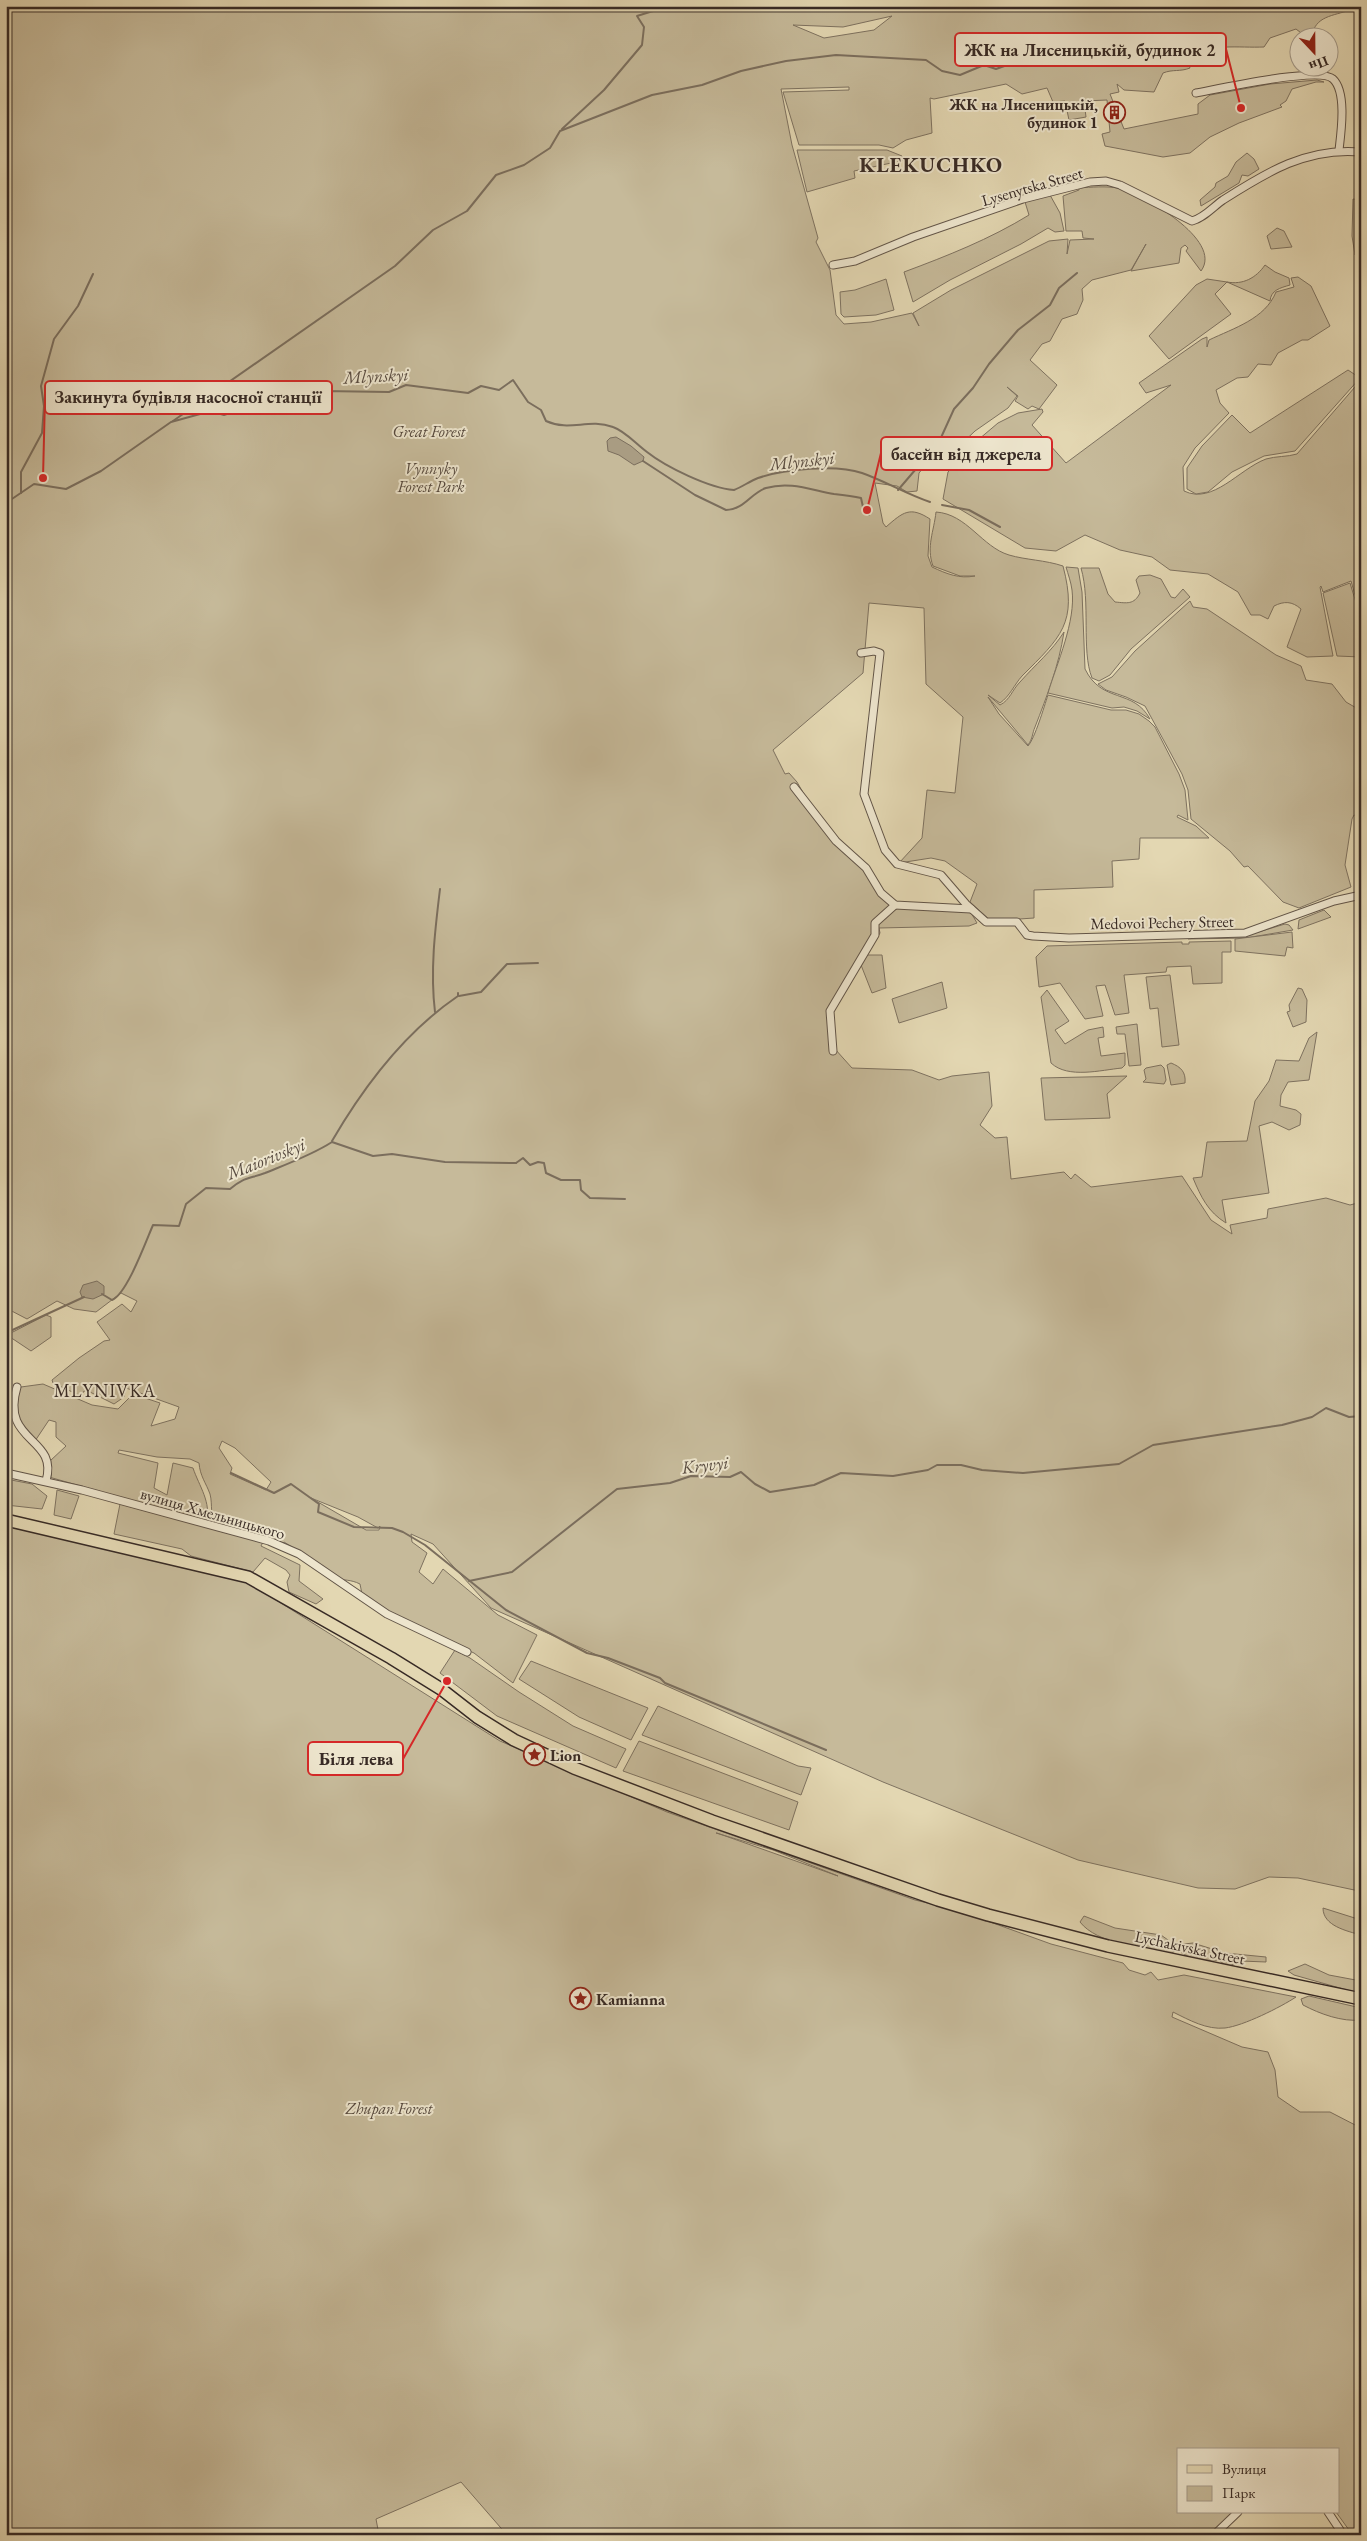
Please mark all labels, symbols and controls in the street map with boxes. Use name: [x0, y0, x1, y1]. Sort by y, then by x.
north arrow: [1290, 28, 1340, 78]
callout: ЖК на Лисеницькій, будинок 2: [955, 33, 1226, 66]
text: ЖК на Лисеницькій, будинок 2: [963, 38, 1216, 61]
text: Пн: [1307, 52, 1331, 76]
place label: ЖК на Лисеницькій, будинок 1: [949, 94, 1098, 133]
building icon: ЖК на Лисеницькій, будинок 1: [1102, 101, 1126, 125]
district label: KLEKUCHKO: [859, 151, 1003, 178]
street label: Lysenytska Street: [979, 162, 1085, 211]
water label: Mlynskyi: [342, 362, 410, 390]
callout: Закинута будівля насосної станції: [45, 381, 332, 414]
text: Закинута будівля насосної станції: [54, 385, 322, 408]
park label: Great Forest: [392, 421, 467, 442]
callout: басейн від джерела: [881, 437, 1052, 470]
text: басейн від джерела: [891, 442, 1041, 465]
water label: Mlynskyi: [767, 446, 836, 476]
park label: Vynnyky Forest Park: [396, 458, 465, 497]
street label: Medovoi Pechery Street: [1090, 911, 1234, 934]
water label: Maiorivskyi: [222, 1132, 310, 1186]
district label: MLYNIVKA: [54, 1379, 156, 1402]
water label: Kryvyi: [679, 1450, 730, 1480]
street label: вулиця Хмельницького: [138, 1483, 288, 1544]
callout: Бiля лева: [308, 1742, 403, 1775]
place icon: Lion: [522, 1743, 546, 1767]
place label: Lion: [550, 1745, 581, 1766]
text: Бiля лева: [319, 1747, 393, 1770]
street label: Lychakivska Street: [1133, 1926, 1247, 1969]
place icon: Kamianna: [568, 1987, 592, 2011]
place label: Kamianna: [596, 1989, 666, 2010]
park label: Zhupan Forest: [345, 2098, 434, 2119]
legend: [1177, 2448, 1340, 2514]
text: Вулиця: [1222, 2459, 1267, 2478]
text: Парк: [1222, 2483, 1255, 2502]

